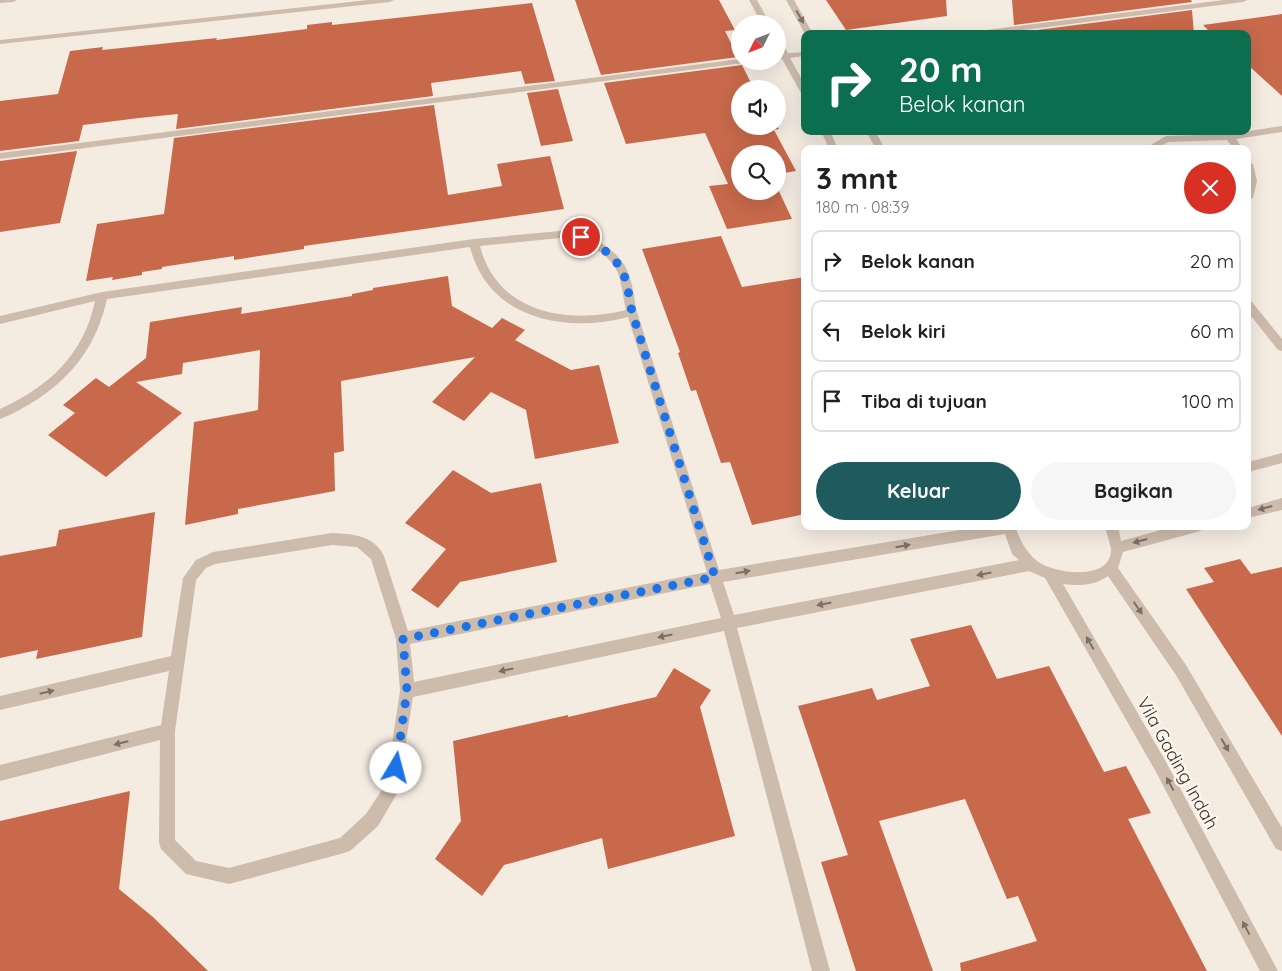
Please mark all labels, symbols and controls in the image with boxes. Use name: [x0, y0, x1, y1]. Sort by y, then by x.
one-way arrow: [795, 10, 804, 23]
north arrow: [731, 15, 786, 70]
map controls: [731, 15, 786, 200]
text: 20 m: [899, 47, 982, 91]
icon: right: [816, 50, 881, 115]
button: sound: [731, 80, 786, 135]
text: Belok kanan: [899, 90, 1025, 118]
button: search: [731, 145, 786, 200]
text: 3 mnt: [816, 159, 898, 197]
button: close: [1184, 162, 1236, 214]
text: 180 m · 08:39: [816, 197, 909, 217]
pin: [560, 216, 602, 258]
icon: arrive: [567, 223, 595, 251]
icon: right: [818, 247, 846, 275]
text: Belok kanan: [861, 249, 975, 273]
text: 20 m: [1190, 249, 1234, 273]
icon: left: [818, 317, 846, 345]
text: Belok kiri: [861, 319, 946, 343]
text: 60 m: [1190, 319, 1234, 343]
icon: arrive: [818, 387, 846, 415]
text: Tiba di tujuan: [861, 389, 987, 413]
text: 100 m: [1182, 389, 1234, 413]
button: Keluar: [816, 462, 1021, 520]
button: Bagikan: [1031, 462, 1236, 520]
one-way arrow: [1257, 505, 1272, 513]
one-way arrow: [1133, 538, 1148, 546]
one-way arrow: [896, 541, 912, 549]
one-way arrow: [735, 568, 751, 576]
one-way arrow: [975, 570, 991, 578]
one-way arrow: [816, 601, 832, 609]
one-way arrow: [1133, 601, 1143, 615]
one-way arrow: [657, 632, 672, 640]
one-way arrow: [1085, 637, 1094, 650]
one-way arrow: [498, 666, 513, 674]
one-way arrow: [40, 688, 55, 696]
street label: Vila Gading Indah: [1132, 693, 1224, 833]
one-way arrow: [114, 739, 129, 747]
one-way arrow: [1221, 739, 1230, 752]
position arrow: [369, 741, 421, 793]
one-way arrow: [1166, 777, 1174, 792]
one-way arrow: [1242, 921, 1250, 935]

